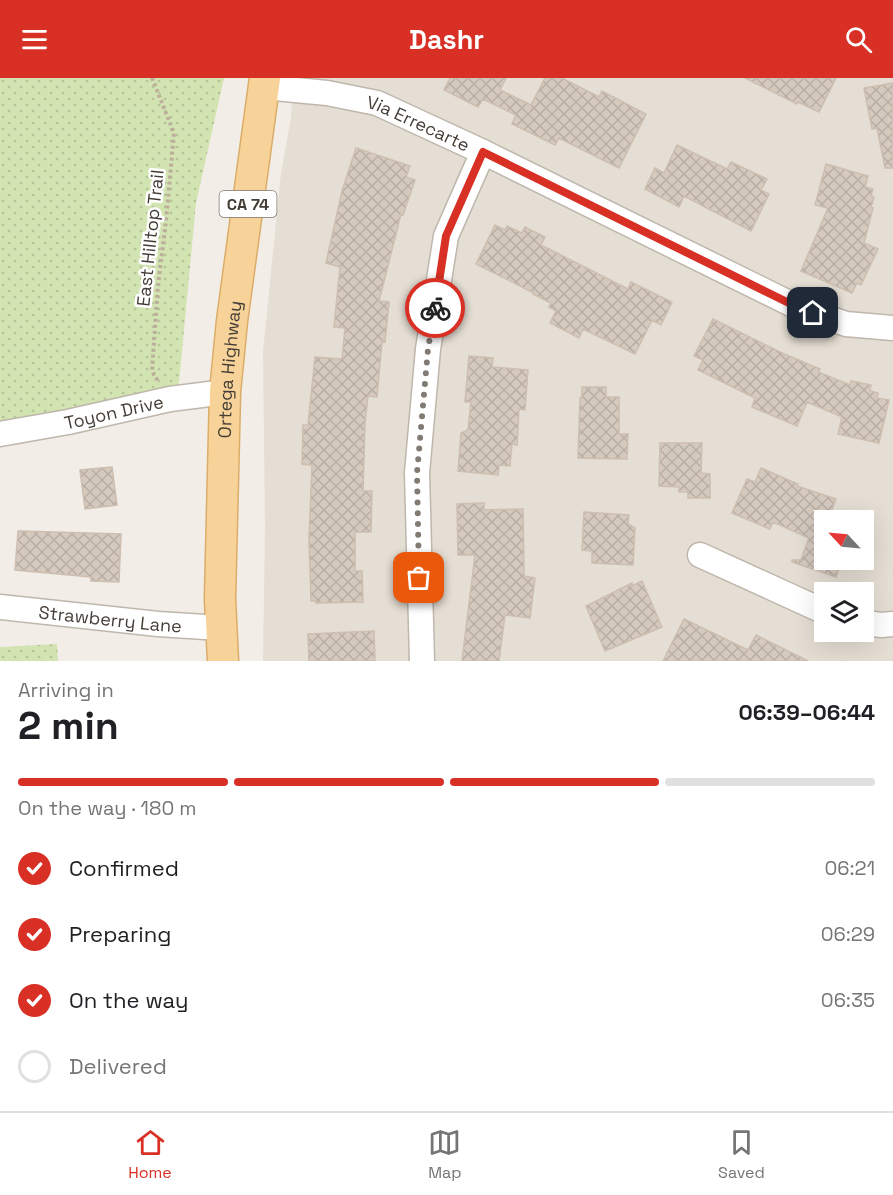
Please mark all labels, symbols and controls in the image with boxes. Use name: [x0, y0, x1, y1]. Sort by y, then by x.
text: Dashr: [409, 22, 484, 57]
icon: menu: [18, 23, 51, 56]
icon: search: [842, 23, 875, 56]
street label: Via Errecarte: [365, 90, 474, 156]
street label: East Hilltop Trail: [131, 169, 169, 307]
road number: CA 74: [220, 191, 276, 217]
courier: [405, 278, 465, 338]
pin: [787, 287, 838, 338]
icon: bike: [419, 292, 452, 325]
icon: home: [796, 296, 829, 329]
street label: Ortega Highway: [212, 299, 246, 438]
street label: Toyon Drive: [62, 389, 166, 434]
north arrow: [814, 510, 874, 570]
map controls: [814, 510, 874, 642]
pin: [393, 552, 444, 603]
icon: bag: [402, 561, 435, 594]
button: layers: [814, 582, 874, 642]
street label: Strawberry Lane: [38, 600, 183, 637]
text: Arriving in: [18, 677, 114, 703]
text: 06:39–06:44: [738, 698, 875, 726]
text: 2 min: [18, 701, 119, 750]
text: On the way · 180 m: [18, 795, 197, 821]
icon: check: [18, 852, 51, 885]
text: Confirmed: [69, 854, 179, 882]
text: 06:21: [824, 855, 875, 881]
icon: check: [18, 918, 51, 951]
text: Preparing: [69, 920, 171, 948]
text: 06:29: [821, 921, 875, 947]
icon: check: [18, 984, 51, 1017]
text: On the way: [69, 986, 188, 1014]
text: 06:35: [821, 987, 875, 1013]
text: Delivered: [69, 1052, 167, 1080]
tab: Home: [128, 1126, 172, 1183]
tab: Map: [428, 1126, 462, 1183]
tab: Saved: [718, 1126, 765, 1183]

